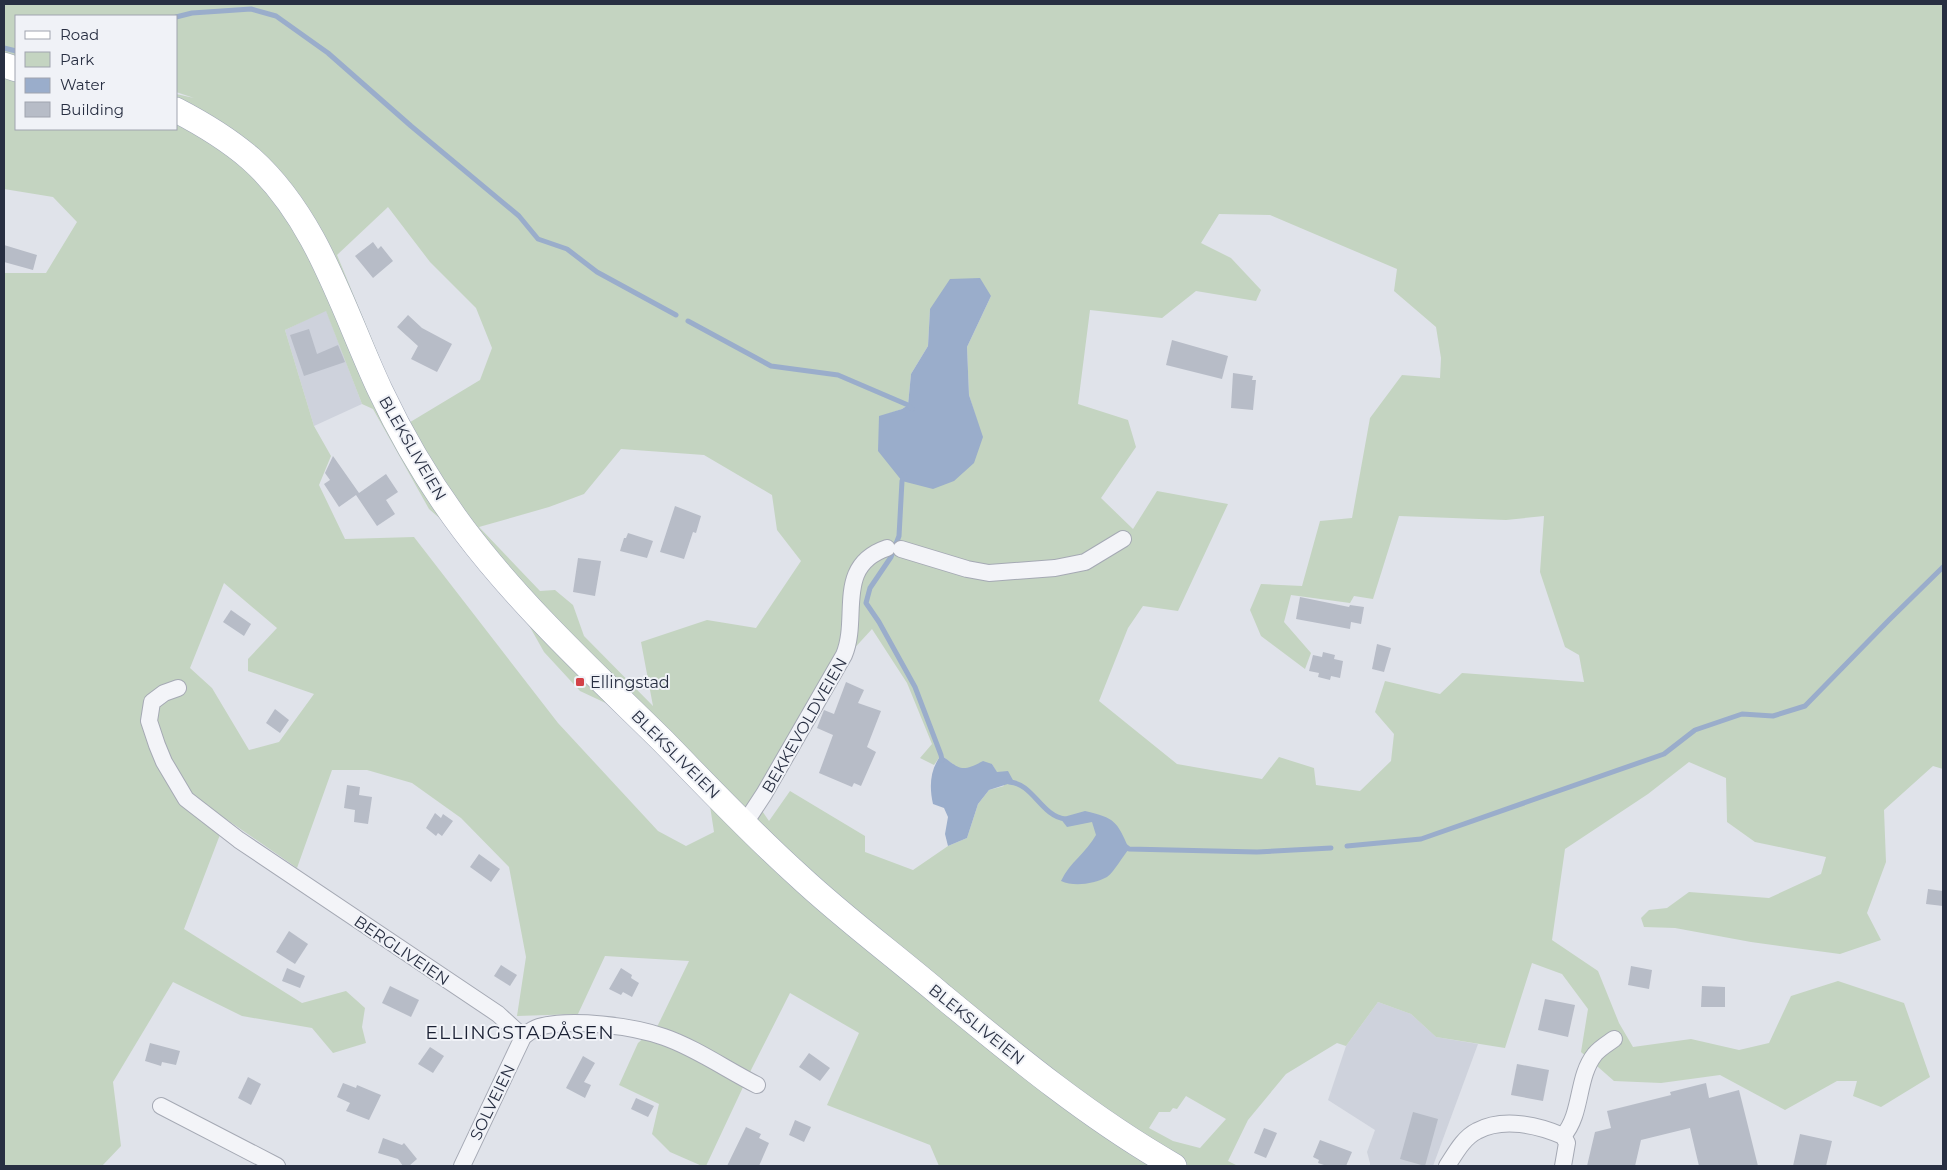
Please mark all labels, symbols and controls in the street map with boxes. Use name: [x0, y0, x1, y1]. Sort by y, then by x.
legend: [15, 15, 178, 130]
text: Road: [60, 25, 99, 44]
text: Park: [60, 50, 94, 69]
text: Water: [60, 75, 106, 94]
text: Building: [60, 100, 124, 119]
street label: BLEKSLIVEIEN: [375, 393, 450, 504]
street label: BEKKEVOLDVEIEN: [758, 654, 851, 796]
place label: Ellingstad: [590, 673, 670, 692]
marker: Ellingstad: [574, 676, 586, 688]
street label: BLEKSLIVEIEN: [627, 706, 724, 803]
street label: BERGLIVEIEN: [350, 912, 453, 989]
street label: BLEKSLIVEIEN: [925, 980, 1028, 1069]
district label: ELLINGSTADÅSEN: [425, 1021, 615, 1044]
street label: SOLVEIEN: [466, 1061, 519, 1143]

